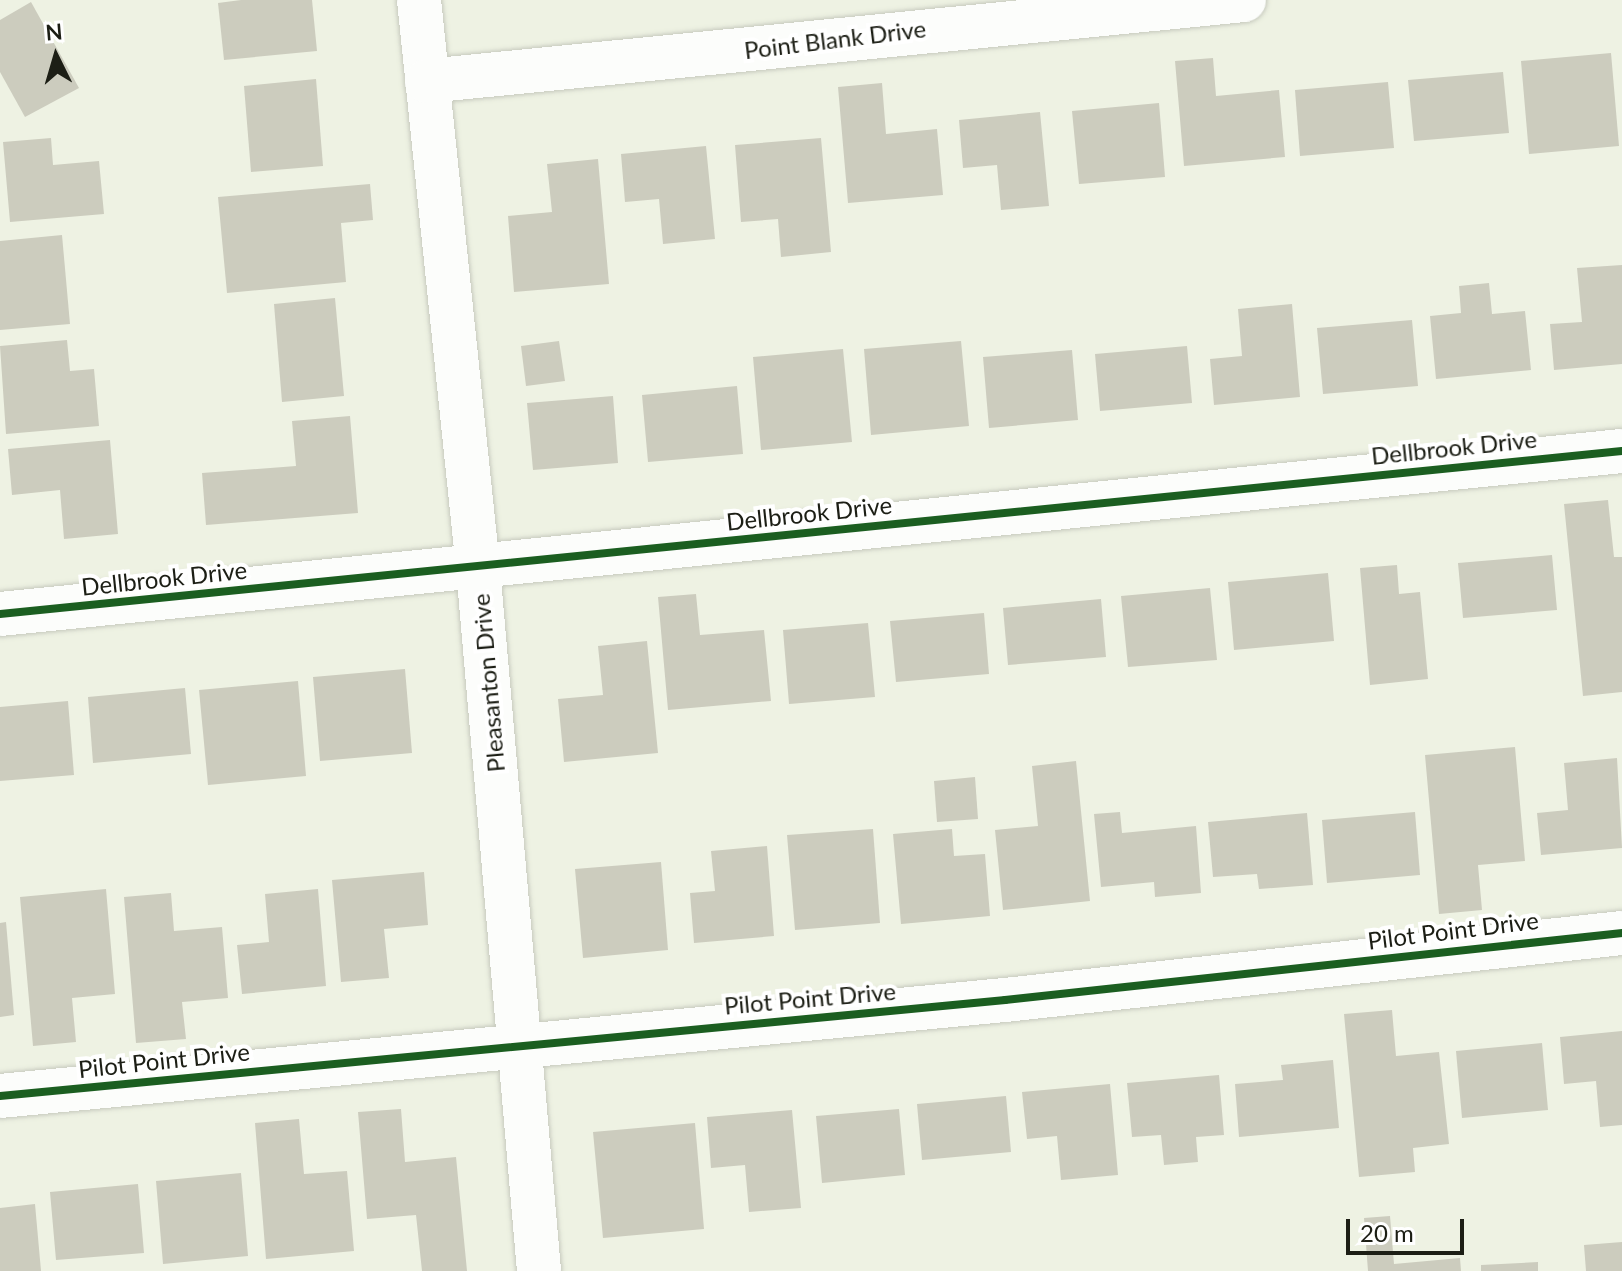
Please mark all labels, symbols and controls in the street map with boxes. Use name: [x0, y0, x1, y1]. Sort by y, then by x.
street label: Point Blank Drive: [742, 14, 928, 64]
north arrow: [16, 16, 96, 96]
text: N: [44, 17, 63, 46]
street label: Dellbrook Drive: [1370, 424, 1538, 470]
street label: Dellbrook Drive: [725, 490, 893, 536]
street label: Dellbrook Drive: [80, 555, 248, 601]
street label: Pleasanton Drive: [466, 593, 510, 773]
street label: Pilot Point Drive: [1366, 905, 1540, 955]
street label: Pilot Point Drive: [723, 976, 897, 1020]
street label: Pilot Point Drive: [77, 1037, 251, 1083]
scale bar: [1350, 1203, 1468, 1253]
text: 20 m: [1360, 1218, 1414, 1247]

